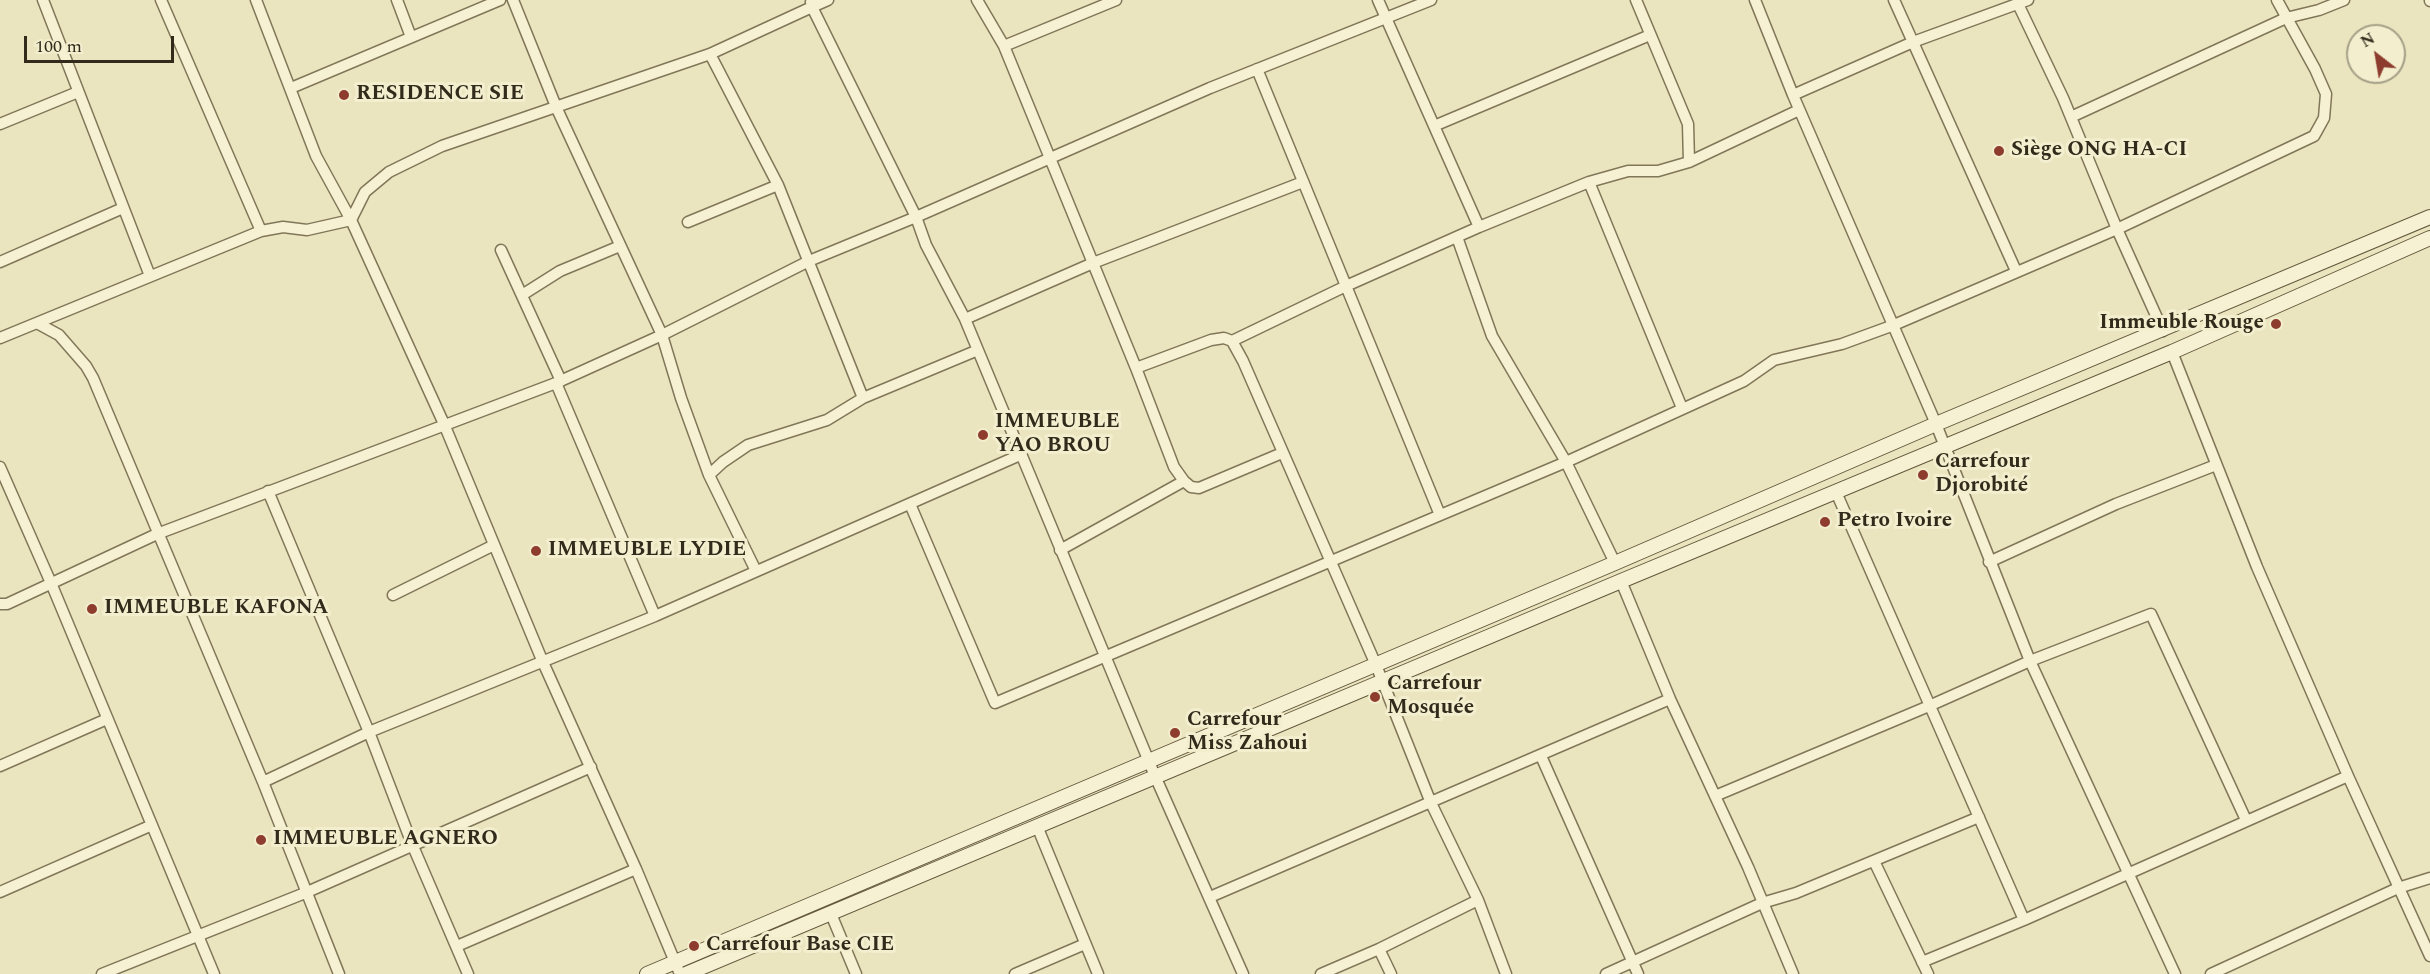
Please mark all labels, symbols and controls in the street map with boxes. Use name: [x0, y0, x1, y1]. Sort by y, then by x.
scale bar: [27, 24, 177, 62]
north arrow: [2346, 24, 2406, 84]
text: N: [2356, 27, 2380, 54]
text: 100 m: [35, 33, 82, 60]
place label: RESIDENCE SIE: [356, 82, 524, 108]
marker: RESIDENCE SIE: [337, 88, 351, 102]
place label: Siège ONG HA-CI: [2011, 138, 2187, 164]
marker: Siège ONG HA-CI: [1992, 144, 2006, 158]
place label: Immeuble Rouge: [2099, 311, 2264, 337]
marker: Immeuble Rouge: [2269, 317, 2283, 331]
place label: IMMEUBLE YAO BROU: [995, 410, 1120, 460]
marker: IMMEUBLE YAO BROU: [976, 428, 990, 442]
place label: Carrefour Djorobité: [1935, 450, 2029, 500]
marker: Carrefour Djorobité: [1916, 468, 1930, 482]
place label: Petro Ivoire: [1837, 509, 1952, 535]
marker: Petro Ivoire: [1818, 515, 1832, 529]
place label: IMMEUBLE LYDIE: [548, 538, 746, 564]
marker: IMMEUBLE LYDIE: [529, 544, 543, 558]
place label: IMMEUBLE KAFONA: [104, 596, 329, 622]
marker: IMMEUBLE KAFONA: [85, 602, 99, 616]
place label: Carrefour Mosquée: [1387, 672, 1481, 722]
marker: Carrefour Mosquée: [1368, 690, 1382, 704]
place label: Carrefour Miss Zahoui: [1187, 708, 1308, 758]
marker: Carrefour Miss Zahoui: [1168, 726, 1182, 740]
place label: IMMEUBLE AGNERO: [273, 827, 498, 853]
marker: IMMEUBLE AGNERO: [254, 833, 268, 847]
place label: Carrefour Base CIE: [706, 933, 894, 959]
marker: Carrefour Base CIE: [687, 939, 701, 953]

